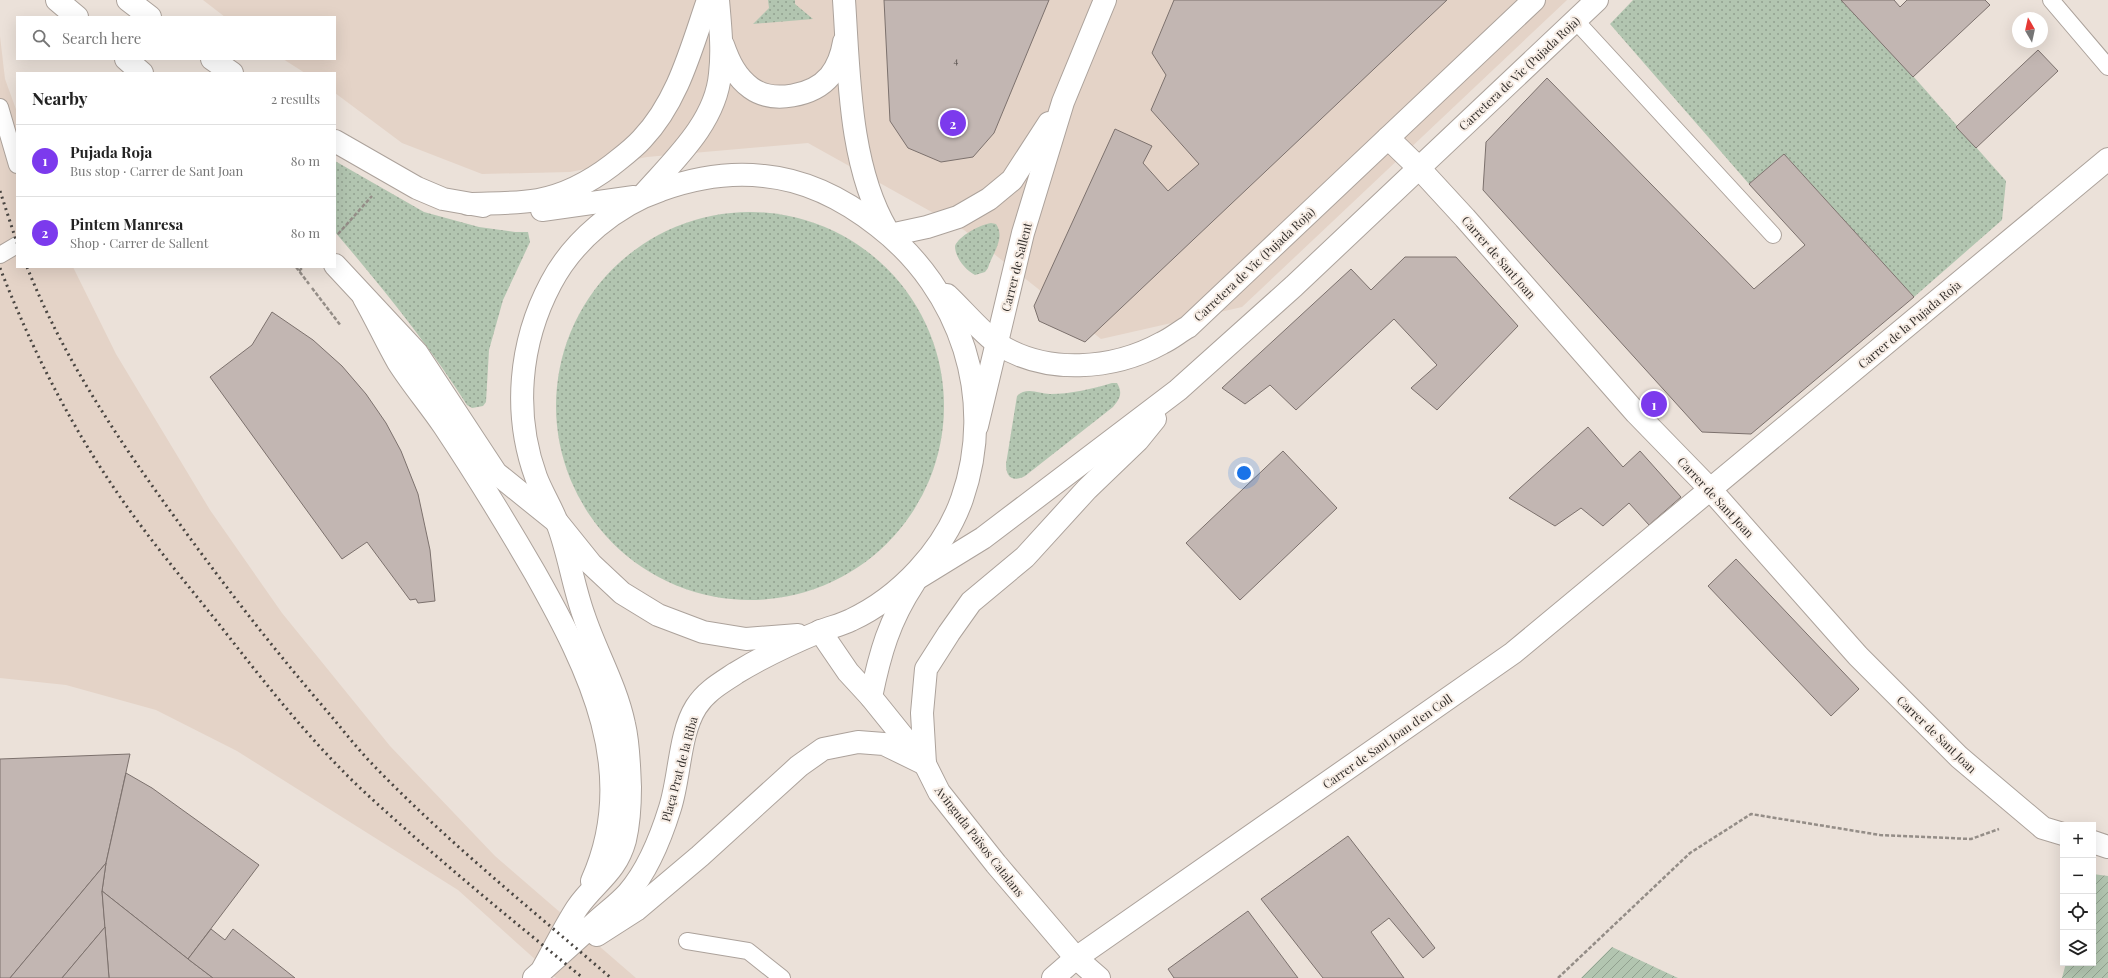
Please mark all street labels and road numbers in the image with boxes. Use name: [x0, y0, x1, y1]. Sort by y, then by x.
street label: Carretera de Vic (Pujada Roja): [1455, 13, 1583, 133]
street label: Carretera de Vic (Pujada Roja): [1190, 204, 1318, 324]
street label: Carrer de Sant Joan: [1459, 212, 1539, 302]
street label: Carrer de Sallent: [997, 220, 1035, 313]
street label: Carrer de la Pujada Roja: [1854, 276, 1964, 372]
street label: Carrer de Sant Joan: [1674, 453, 1758, 541]
street label: Carrer de Sant Joan d'en Coll: [1319, 690, 1455, 792]
street label: Carrer de Sant Joan: [1894, 692, 1980, 776]
street label: Plaça Prat de la Riba: [657, 715, 701, 823]
street label: Avinguda Països Catalans: [931, 782, 1028, 900]

